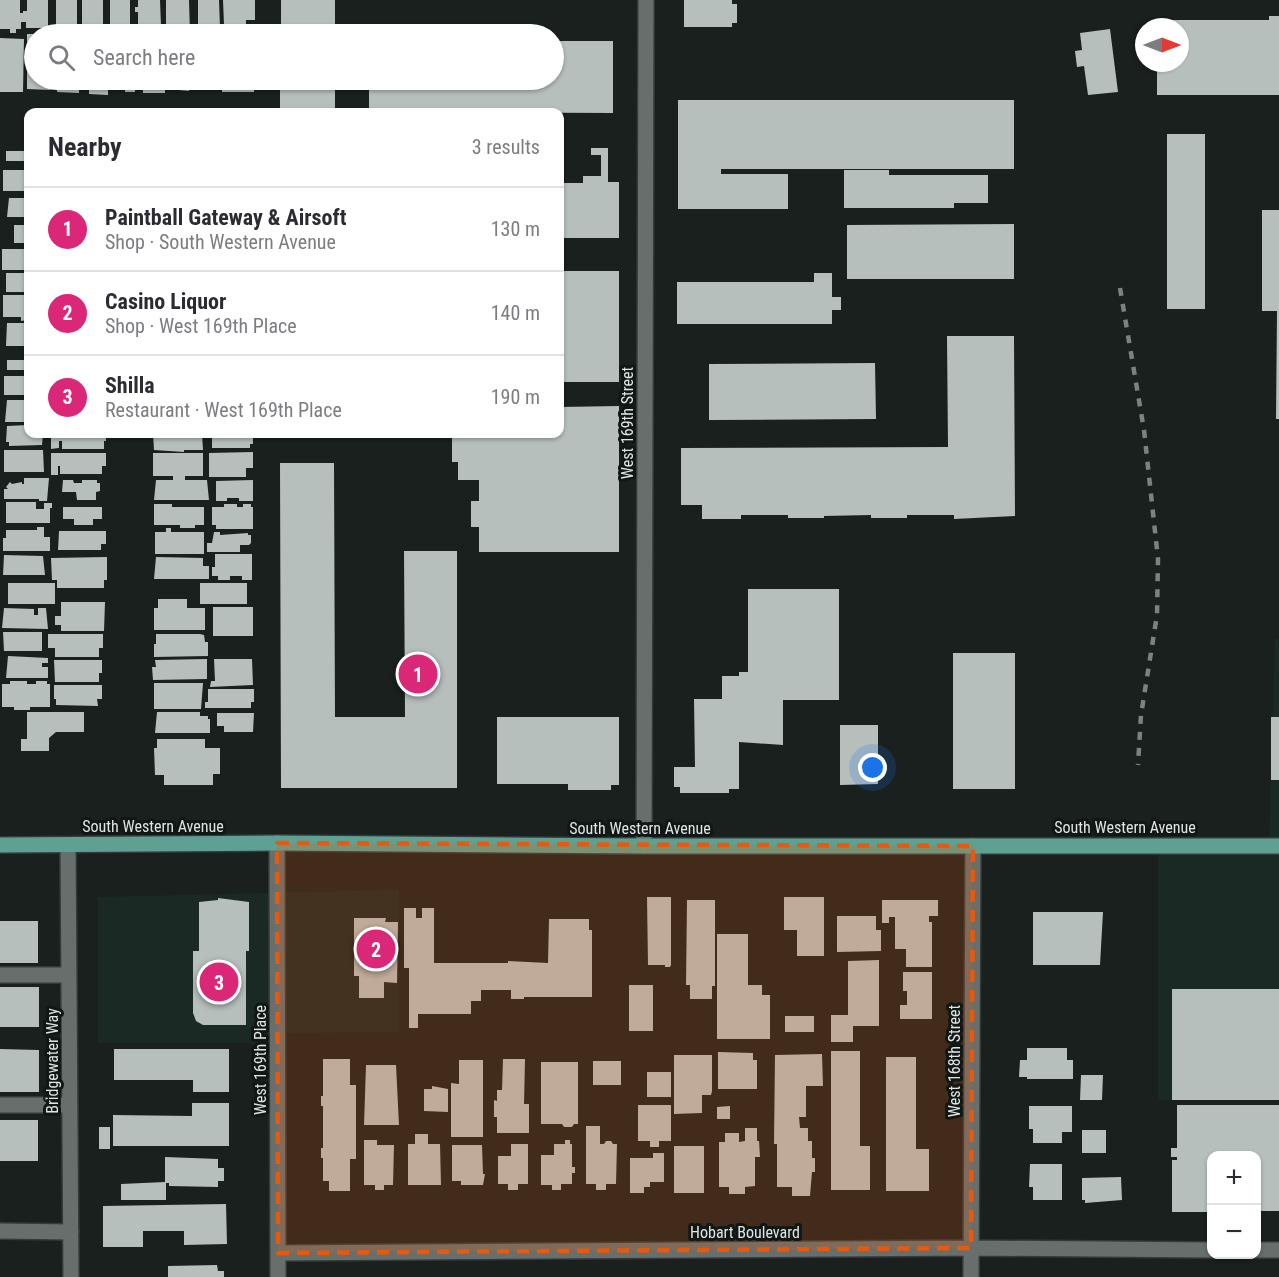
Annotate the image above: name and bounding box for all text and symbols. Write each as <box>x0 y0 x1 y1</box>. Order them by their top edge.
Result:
north arrow <box>1135 18 1189 72</box>
search box <box>24 24 564 90</box>
icon: search <box>45 41 78 74</box>
text: Search here <box>93 45 195 70</box>
text: Nearby <box>48 132 122 162</box>
text: 3 results <box>472 135 540 159</box>
text: Paintball Gateway & Airsoft <box>105 205 346 230</box>
text: 1 <box>62 217 73 241</box>
text: 130 m <box>491 217 540 241</box>
text: Shop · South Western Avenue <box>105 230 336 254</box>
text: Casino Liquor <box>105 289 226 314</box>
text: 2 <box>62 301 73 325</box>
text: 140 m <box>491 301 540 325</box>
text: Shop · West 169th Place <box>105 314 297 338</box>
street label: West 169th Street <box>618 367 637 479</box>
text: Shilla <box>105 373 155 398</box>
text: 3 <box>62 385 73 409</box>
text: 190 m <box>491 385 540 409</box>
text: Restaurant · West 169th Place <box>105 398 342 422</box>
pin: 1 <box>398 652 438 696</box>
your location <box>858 753 887 782</box>
street label: South Western Avenue <box>82 817 224 836</box>
street label: South Western Avenue <box>1054 818 1196 837</box>
street label: South Western Avenue <box>569 819 711 838</box>
pin: 2 <box>356 926 395 972</box>
pin: 3 <box>200 960 238 1004</box>
street label: West 169th Place <box>251 1005 270 1115</box>
street label: West 168th Street <box>945 1005 964 1117</box>
street label: Bridgewater Way <box>43 1008 62 1114</box>
map controls <box>1207 1151 1261 1259</box>
button: + <box>1207 1151 1261 1205</box>
button: − <box>1207 1205 1261 1259</box>
street label: Hobart Boulevard <box>690 1223 800 1242</box>

